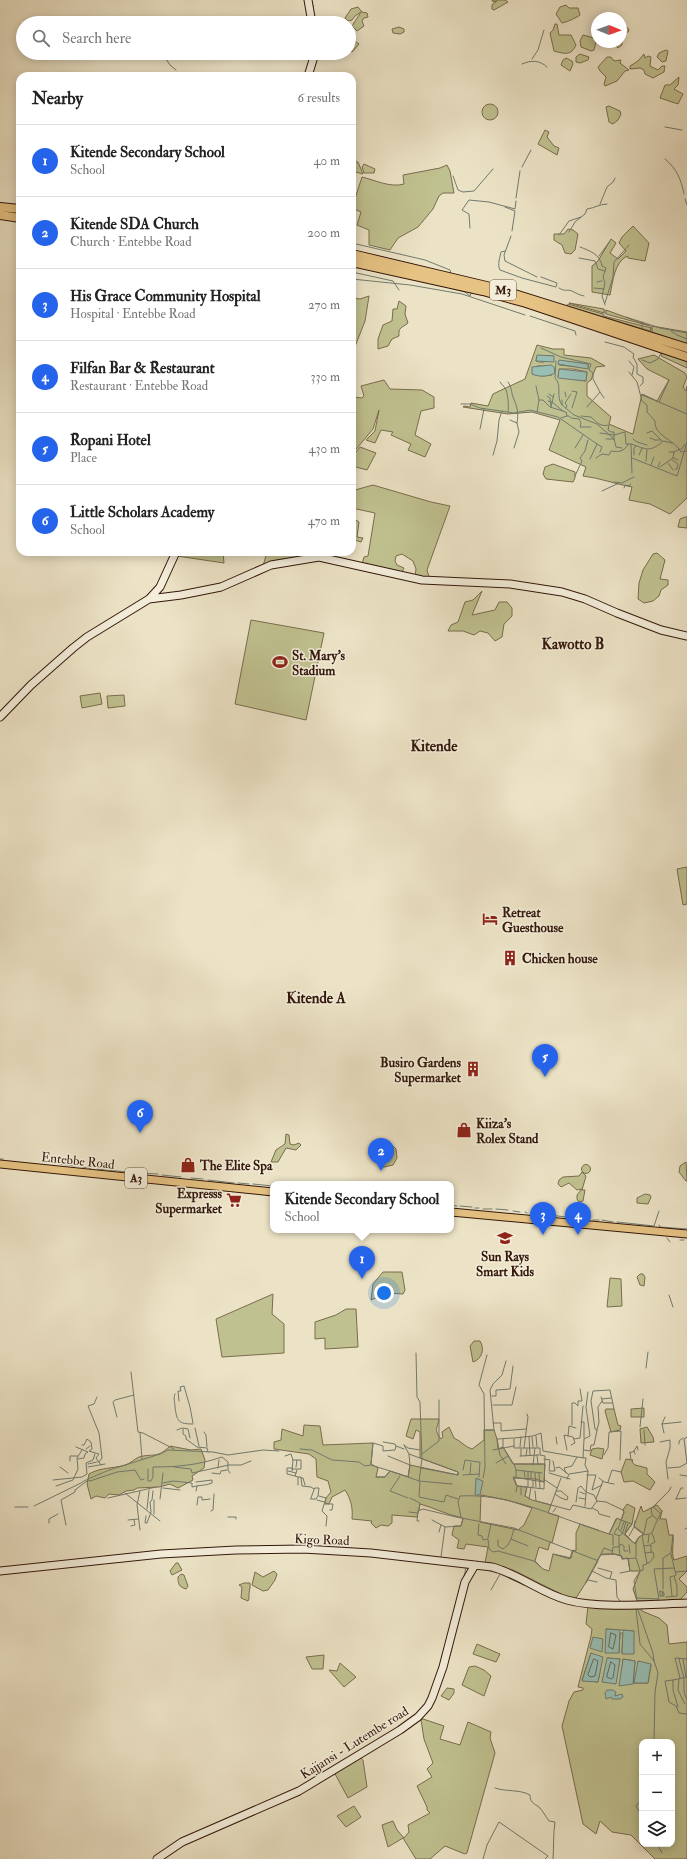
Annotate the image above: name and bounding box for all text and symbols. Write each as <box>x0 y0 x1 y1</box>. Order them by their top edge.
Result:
north arrow <box>591 12 627 48</box>
search box <box>16 16 356 60</box>
icon: search <box>30 27 52 49</box>
text: Search here <box>62 29 131 48</box>
text: Nearby <box>32 88 83 109</box>
text: 6 results <box>297 90 340 106</box>
text: Kitende Secondary School <box>70 143 225 162</box>
text: 1 <box>43 153 47 169</box>
text: 40 m <box>314 153 340 169</box>
text: School <box>70 162 105 178</box>
text: Kitende SDA Church <box>70 215 199 234</box>
text: 2 <box>42 225 48 241</box>
text: 200 m <box>307 225 340 241</box>
text: Church · Entebbe Road <box>70 234 192 250</box>
road number: M3 <box>490 280 516 300</box>
text: His Grace Community Hospital <box>70 287 261 306</box>
text: 3 <box>43 297 48 313</box>
text: 270 m <box>308 297 340 313</box>
text: Hospital · Entebbe Road <box>70 306 196 322</box>
text: Filfan Bar & Restaurant <box>70 359 215 378</box>
text: 4 <box>41 369 49 385</box>
text: 330 m <box>311 369 340 385</box>
text: Restaurant · Entebbe Road <box>70 378 208 394</box>
text: Ropani Hotel <box>70 431 151 450</box>
text: 5 <box>42 441 48 457</box>
text: 430 m <box>309 441 340 457</box>
text: Place <box>70 450 97 466</box>
text: Little Scholars Academy <box>70 503 214 522</box>
text: 6 <box>42 513 48 529</box>
text: 470 m <box>308 513 340 529</box>
text: School <box>70 522 105 538</box>
district label: Kawotto B <box>542 635 605 654</box>
place label: St. Mary’s Stadium <box>292 648 346 679</box>
sports icon: St. Mary’s Stadium <box>271 653 289 671</box>
district label: Kitende <box>411 737 458 756</box>
place label: Retreat Guesthouse <box>502 905 564 936</box>
hotel icon: Retreat Guesthouse <box>481 910 499 928</box>
building icon: Chicken house <box>501 949 519 967</box>
place label: Chicken house <box>522 951 598 967</box>
district label: Kitende A <box>286 989 346 1008</box>
pin: 5 <box>532 1044 558 1077</box>
place label: Busiro Gardens Supermarket <box>380 1055 462 1087</box>
building icon: Busiro Gardens Supermarket <box>464 1060 482 1078</box>
pin: 6 <box>127 1100 153 1133</box>
place label: Kiiza's Rolex Stand <box>476 1116 539 1147</box>
shop icon: Kiiza's Rolex Stand <box>455 1121 473 1139</box>
pin: 2 <box>368 1138 394 1171</box>
street label: Entebbe Road <box>40 1149 116 1173</box>
shop icon: The Elite Spa <box>179 1156 197 1174</box>
place label: The Elite Spa <box>199 1158 273 1175</box>
road number: A3 <box>125 1168 147 1188</box>
popup <box>270 1181 454 1233</box>
place label: Expresss Supermarket <box>155 1186 223 1218</box>
text: Kitende Secondary School <box>285 1190 439 1209</box>
supermarket icon: Expresss Supermarket <box>225 1191 243 1209</box>
pin: 3 <box>530 1202 556 1235</box>
pin: 4 <box>565 1202 591 1235</box>
text: School <box>285 1209 320 1225</box>
school or university icon: Sun Rays Smart Kids <box>496 1229 514 1247</box>
pin: 1 <box>349 1246 375 1279</box>
place label: Sun Rays Smart Kids <box>476 1249 534 1280</box>
your location <box>374 1283 394 1303</box>
street label: Kigo Road <box>294 1531 350 1549</box>
street label: Kajjansi - Lutembe road <box>297 1703 412 1783</box>
map controls <box>639 1739 675 1847</box>
button: + <box>639 1739 675 1775</box>
button: − <box>639 1775 675 1811</box>
button: layers <box>639 1811 675 1847</box>

